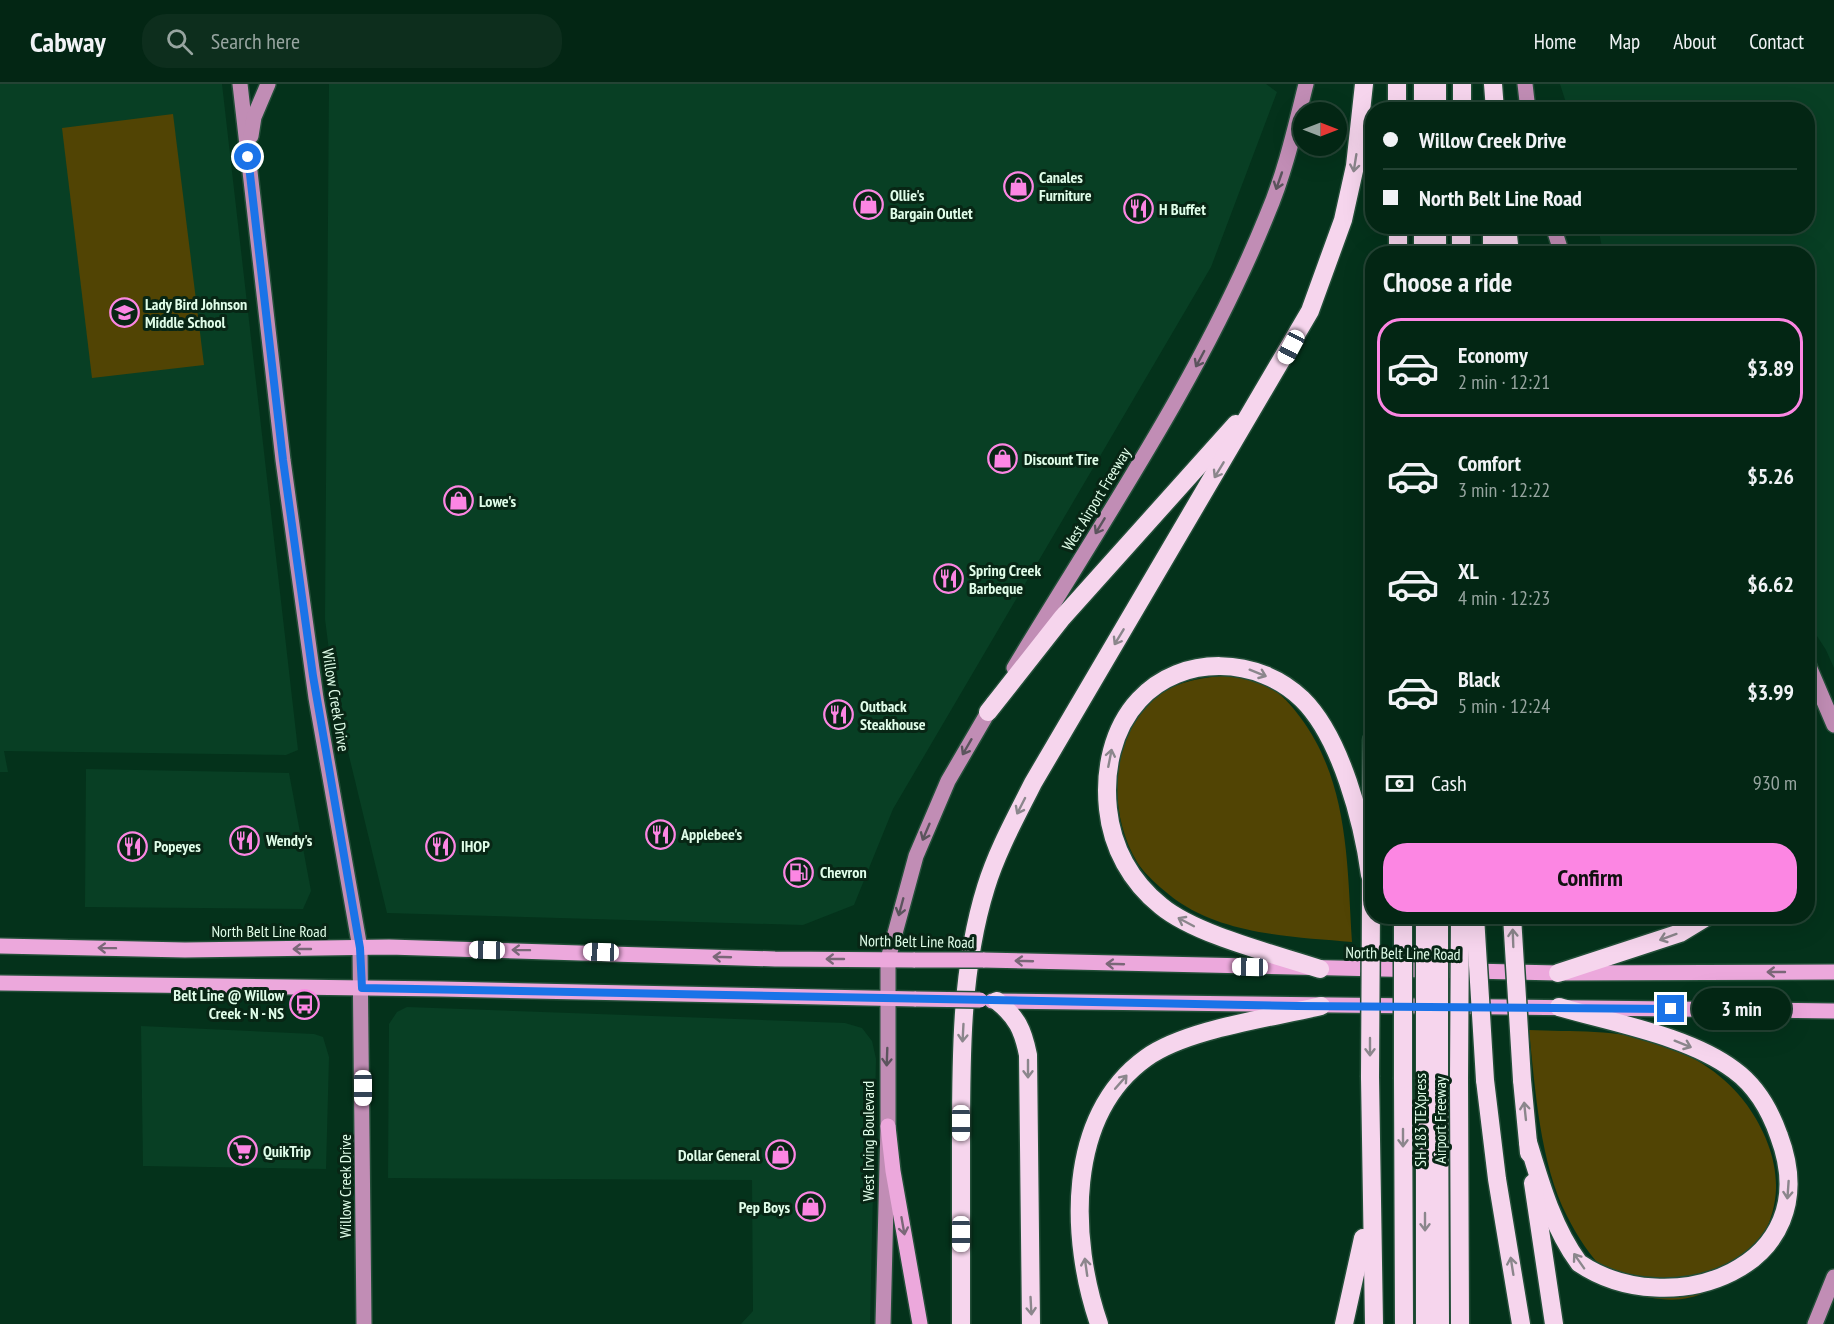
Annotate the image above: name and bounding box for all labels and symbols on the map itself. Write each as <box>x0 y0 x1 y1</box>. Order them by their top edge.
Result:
north arrow <box>1293 102 1347 156</box>
route start <box>234 143 261 170</box>
one-way arrow <box>1349 153 1360 172</box>
place label: Canales Furniture <box>1039 167 1092 205</box>
shop icon: Canales Furniture <box>1002 170 1034 202</box>
one-way arrow <box>1273 171 1284 190</box>
place label: Ollie's Bargain Outlet <box>890 185 973 223</box>
shop icon: Ollie's Bargain Outlet <box>853 188 885 220</box>
restaurant icon: H Buffet <box>1122 193 1154 225</box>
place label: H Buffet <box>1159 199 1206 219</box>
place label: Lady Bird Johnson Middle School <box>145 294 247 332</box>
school or university icon: Lady Bird Johnson Middle School <box>108 297 140 329</box>
car <box>1275 327 1307 367</box>
one-way arrow <box>1194 349 1205 367</box>
shop icon: Discount Tire <box>987 443 1019 475</box>
street label: West Airport Freeway <box>1057 444 1135 554</box>
place label: Discount Tire <box>1024 449 1099 469</box>
one-way arrow <box>1213 461 1225 478</box>
shop icon: Lowe's <box>442 485 474 517</box>
place label: Lowe's <box>479 491 516 511</box>
one-way arrow <box>1094 517 1106 534</box>
place label: Spring Creek Barbeque <box>969 560 1041 598</box>
restaurant icon: Spring Creek Barbeque <box>932 563 964 595</box>
one-way arrow <box>1112 628 1124 645</box>
street label: Willow Creek Drive <box>318 647 354 753</box>
one-way arrow <box>1248 668 1267 679</box>
place label: Outback Steakhouse <box>860 696 926 734</box>
restaurant icon: Outback Steakhouse <box>823 699 855 731</box>
one-way arrow <box>961 738 973 755</box>
one-way arrow <box>1105 749 1116 768</box>
one-way arrow <box>1015 796 1027 814</box>
restaurant icon: Applebee's <box>644 818 676 850</box>
one-way arrow <box>920 823 931 841</box>
restaurant icon: Wendy's <box>229 824 261 856</box>
place label: Applebee's <box>680 824 743 844</box>
restaurant icon: Popeyes <box>117 830 149 862</box>
place label: Wendy's <box>265 830 313 850</box>
restaurant icon: IHOP <box>424 830 456 862</box>
place label: Popeyes <box>154 836 201 856</box>
place label: IHOP <box>461 836 490 856</box>
fuel station icon: Chevron <box>783 856 815 888</box>
place label: Chevron <box>820 862 867 882</box>
one-way arrow <box>895 897 906 916</box>
one-way arrow <box>1178 916 1195 928</box>
street label: North Belt Line Road <box>211 921 327 941</box>
one-way arrow <box>1507 929 1518 949</box>
street label: North Belt Line Road <box>859 930 975 952</box>
one-way arrow <box>1659 933 1678 944</box>
car <box>469 941 505 959</box>
one-way arrow <box>97 942 117 954</box>
car <box>583 942 619 962</box>
street label: North Belt Line Road <box>1345 942 1461 964</box>
one-way arrow <box>292 943 312 955</box>
one-way arrow <box>511 945 531 956</box>
one-way arrow <box>713 951 733 962</box>
one-way arrow <box>825 953 845 965</box>
one-way arrow <box>1014 955 1034 967</box>
one-way arrow <box>1105 958 1125 969</box>
car <box>1232 958 1268 976</box>
one-way arrow <box>1766 966 1786 978</box>
place label: Belt Line @ Willow Creek - N - NS <box>173 985 284 1023</box>
bus stop icon: Belt Line @ Willow Creek - N - NS <box>289 988 321 1020</box>
callout: 3 min <box>1692 988 1791 1030</box>
route end <box>1657 995 1684 1022</box>
one-way arrow <box>958 1023 969 1043</box>
one-way arrow <box>1364 1036 1376 1056</box>
one-way arrow <box>1673 1039 1691 1050</box>
one-way arrow <box>881 1047 893 1067</box>
one-way arrow <box>1022 1059 1034 1079</box>
car <box>354 1070 372 1106</box>
street label: SH 183 TEXpress <box>1410 1073 1430 1167</box>
one-way arrow <box>1114 1075 1128 1090</box>
street label: Airport Freeway <box>1430 1076 1450 1164</box>
street label: West Irving Boulevard <box>858 1081 878 1201</box>
one-way arrow <box>1519 1102 1530 1122</box>
car <box>952 1105 970 1141</box>
one-way arrow <box>1397 1127 1409 1147</box>
street label: Willow Creek Drive <box>335 1134 355 1238</box>
supermarket icon: QuikTrip <box>226 1135 258 1167</box>
shop icon: Dollar General <box>765 1139 797 1171</box>
place label: QuikTrip <box>263 1141 311 1161</box>
place label: Dollar General <box>678 1145 760 1165</box>
one-way arrow <box>1782 1180 1793 1200</box>
shop icon: Pep Boys <box>795 1191 827 1223</box>
place label: Pep Boys <box>739 1197 790 1217</box>
one-way arrow <box>1419 1211 1431 1231</box>
one-way arrow <box>898 1215 909 1235</box>
car <box>952 1216 970 1252</box>
one-way arrow <box>1573 1254 1585 1270</box>
one-way arrow <box>1506 1257 1517 1277</box>
one-way arrow <box>1081 1258 1092 1278</box>
one-way arrow <box>1025 1296 1036 1316</box>

